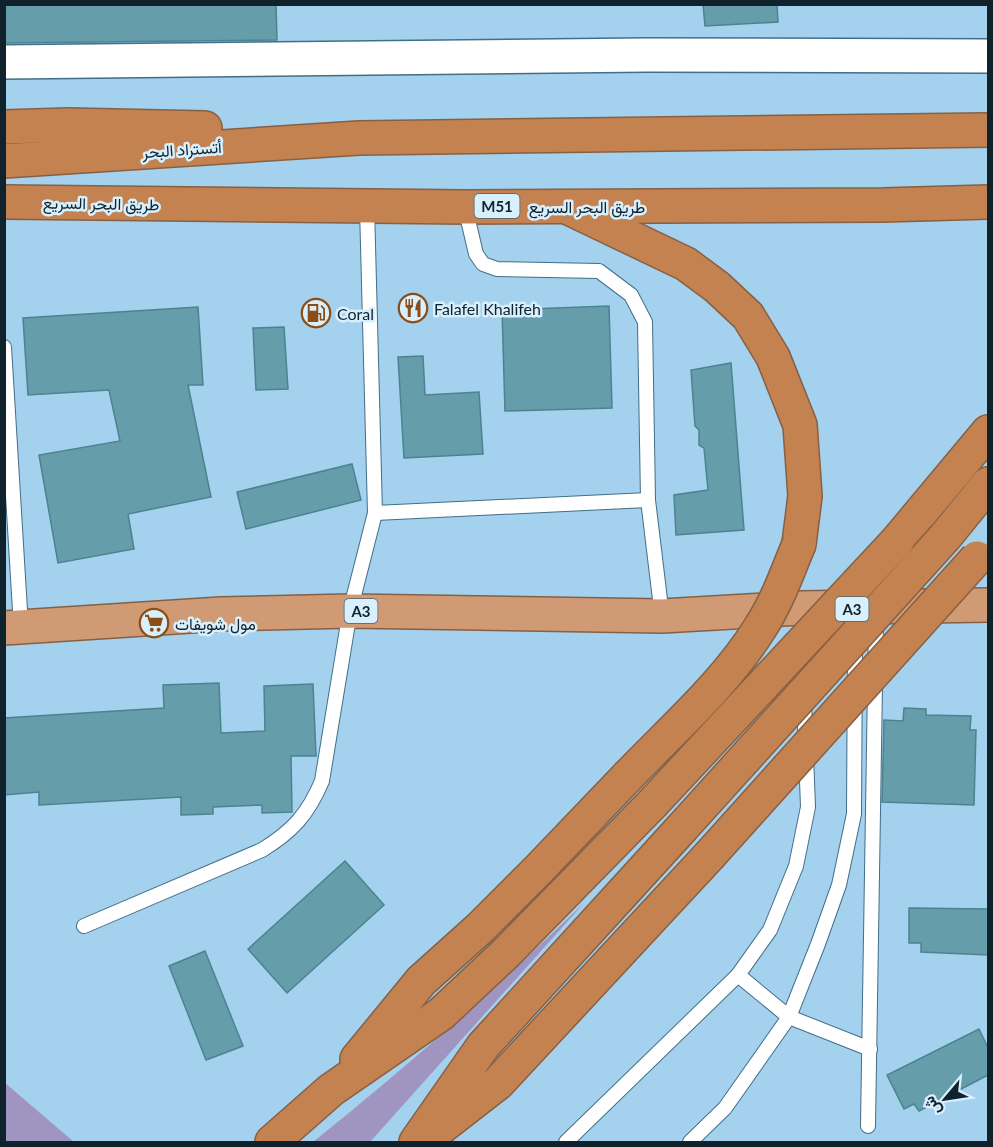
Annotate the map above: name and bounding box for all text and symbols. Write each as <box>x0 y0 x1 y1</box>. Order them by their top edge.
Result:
street label: أتستراد البحر <box>141 137 223 163</box>
street label: طريق البحر السريع <box>43 192 159 217</box>
road number: M51 <box>474 194 520 218</box>
street label: طريق البحر السريع <box>529 197 645 219</box>
restaurant icon: Falafel Khalifeh <box>397 292 429 324</box>
fuel station icon: Coral <box>300 297 332 329</box>
place label: Falafel Khalifeh <box>434 299 541 318</box>
place label: Coral <box>337 304 374 323</box>
road number: A3 <box>836 597 868 621</box>
road number: A3 <box>344 599 378 623</box>
supermarket icon: مول شويفات <box>138 607 170 639</box>
place label: مول شويفات <box>175 614 256 635</box>
north arrow <box>915 1069 975 1129</box>
text: ش <box>918 1093 945 1120</box>

